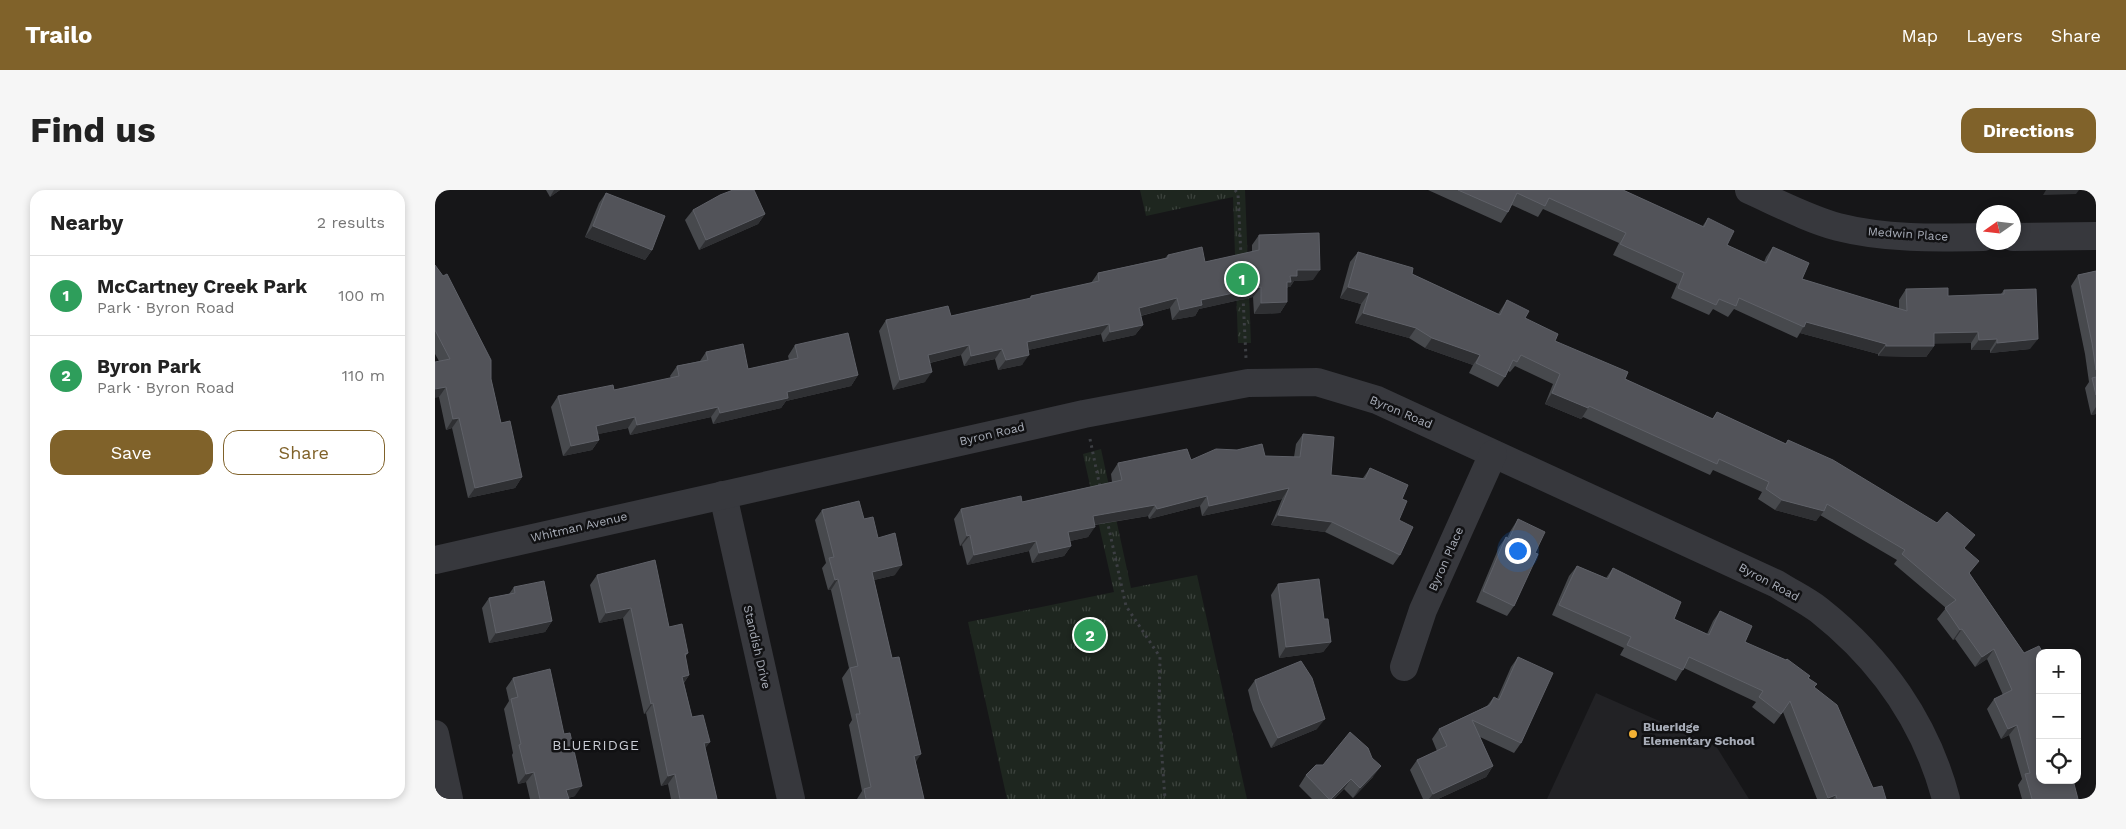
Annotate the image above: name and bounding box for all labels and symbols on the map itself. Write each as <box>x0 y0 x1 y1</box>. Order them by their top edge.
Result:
north arrow <box>1976 205 2021 250</box>
street label: Medwin Place <box>1867 224 1949 244</box>
pin: 1 <box>1226 260 1258 298</box>
street label: Byron Road <box>1368 393 1434 431</box>
street label: Byron Road <box>958 420 1026 448</box>
street label: Whitman Avenue <box>529 509 629 545</box>
street label: Byron Place <box>1426 525 1466 593</box>
your location <box>1505 538 1531 564</box>
street label: Byron Road <box>1736 560 1802 604</box>
street label: Standish Drive <box>741 604 773 690</box>
pin: 2 <box>1074 616 1106 654</box>
place label: Blueridge Elementary School <box>1643 720 1755 748</box>
marker: Blueridge Elementary School <box>1627 728 1639 740</box>
district label: BLUERIDGE <box>552 737 640 753</box>

